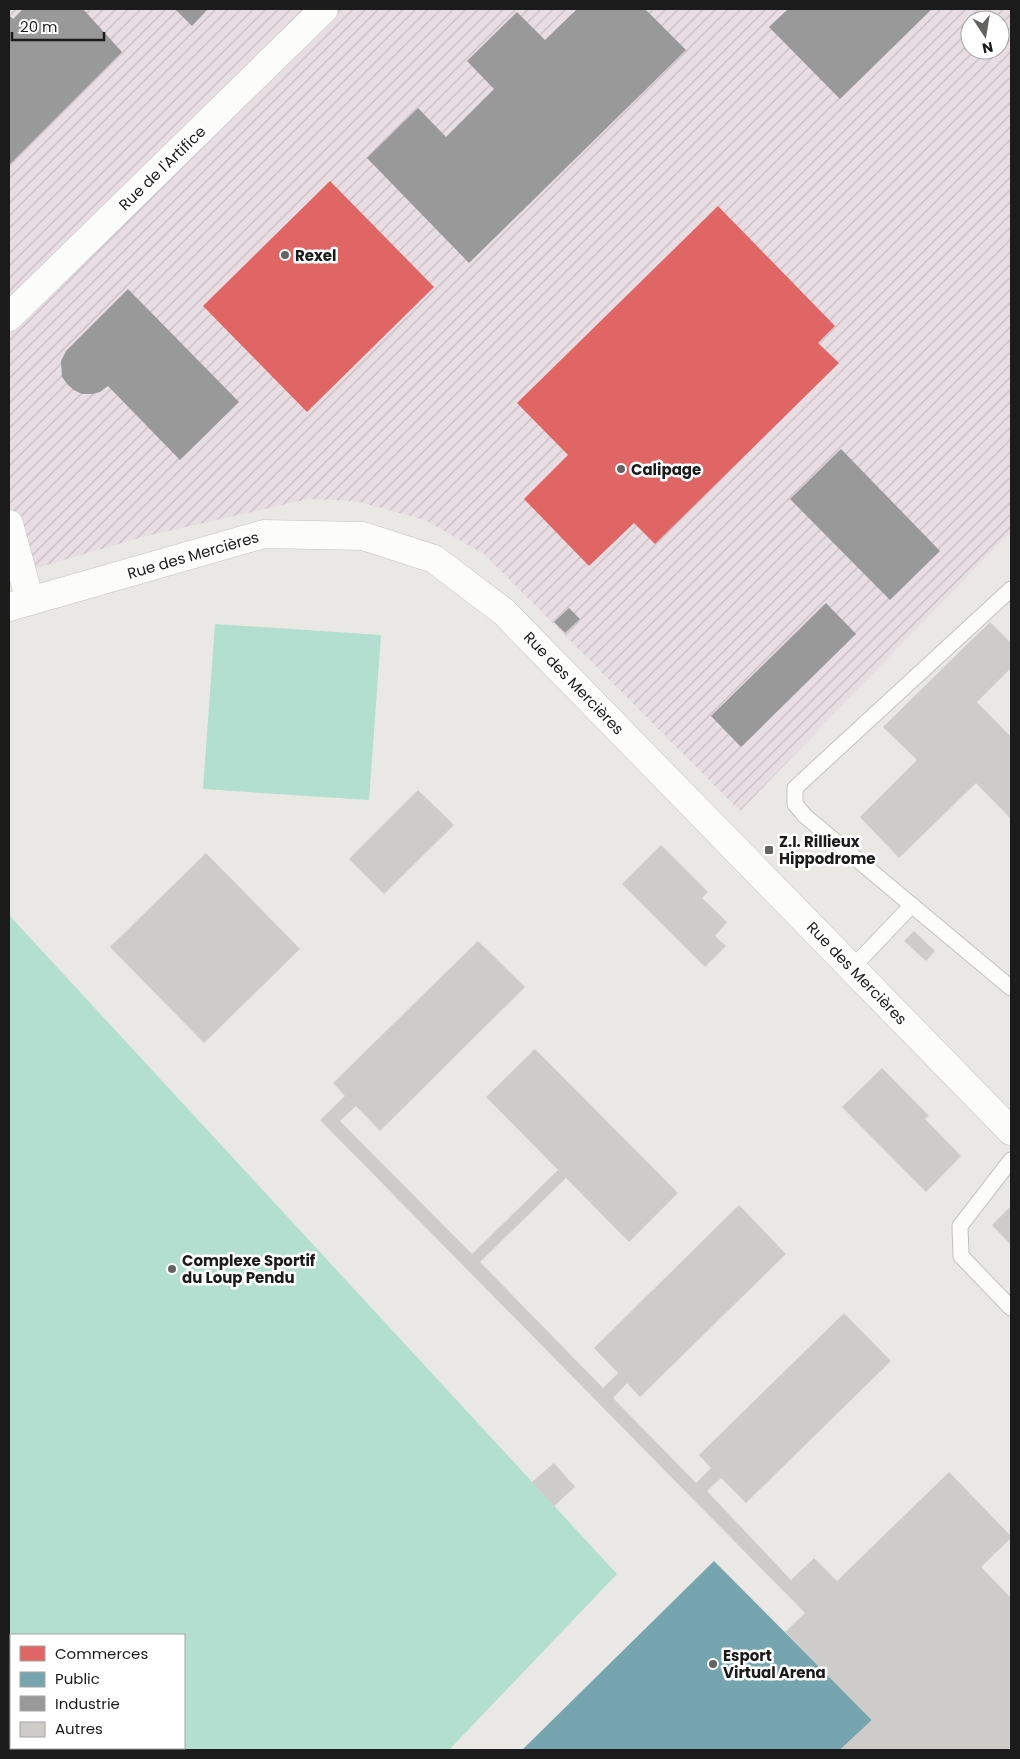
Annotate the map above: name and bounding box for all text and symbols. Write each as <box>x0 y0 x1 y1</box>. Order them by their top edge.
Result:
scale bar <box>12 10 105 42</box>
north arrow <box>960 10 1010 60</box>
text: 20 m <box>20 16 58 37</box>
text: N <box>980 37 995 59</box>
street label: Rue de l'Artifice <box>114 121 210 215</box>
place label: Rexel <box>295 245 337 266</box>
marker: Rexel <box>279 249 291 261</box>
place label: Calipage <box>631 459 701 480</box>
marker: Calipage <box>615 463 627 475</box>
street label: Rue des Mercières <box>125 526 261 584</box>
street label: Rue des Mercières <box>519 627 629 739</box>
place label: Z.I. Rillieux Hippodrome <box>779 831 876 869</box>
marker: Z.I. Rillieux Hippodrome <box>763 844 775 856</box>
street label: Rue des Mercières <box>802 917 912 1029</box>
place label: Complexe Sportif du Loup Pendu <box>182 1250 316 1288</box>
marker: Complexe Sportif du Loup Pendu <box>166 1263 178 1275</box>
legend <box>10 1634 185 1749</box>
text: Commerces <box>55 1643 148 1664</box>
place label: Esport Virtual Arena <box>723 1645 826 1683</box>
marker: Esport Virtual Arena <box>707 1658 719 1670</box>
text: Public <box>55 1668 100 1689</box>
text: Industrie <box>55 1693 120 1714</box>
text: Autres <box>55 1718 103 1739</box>

